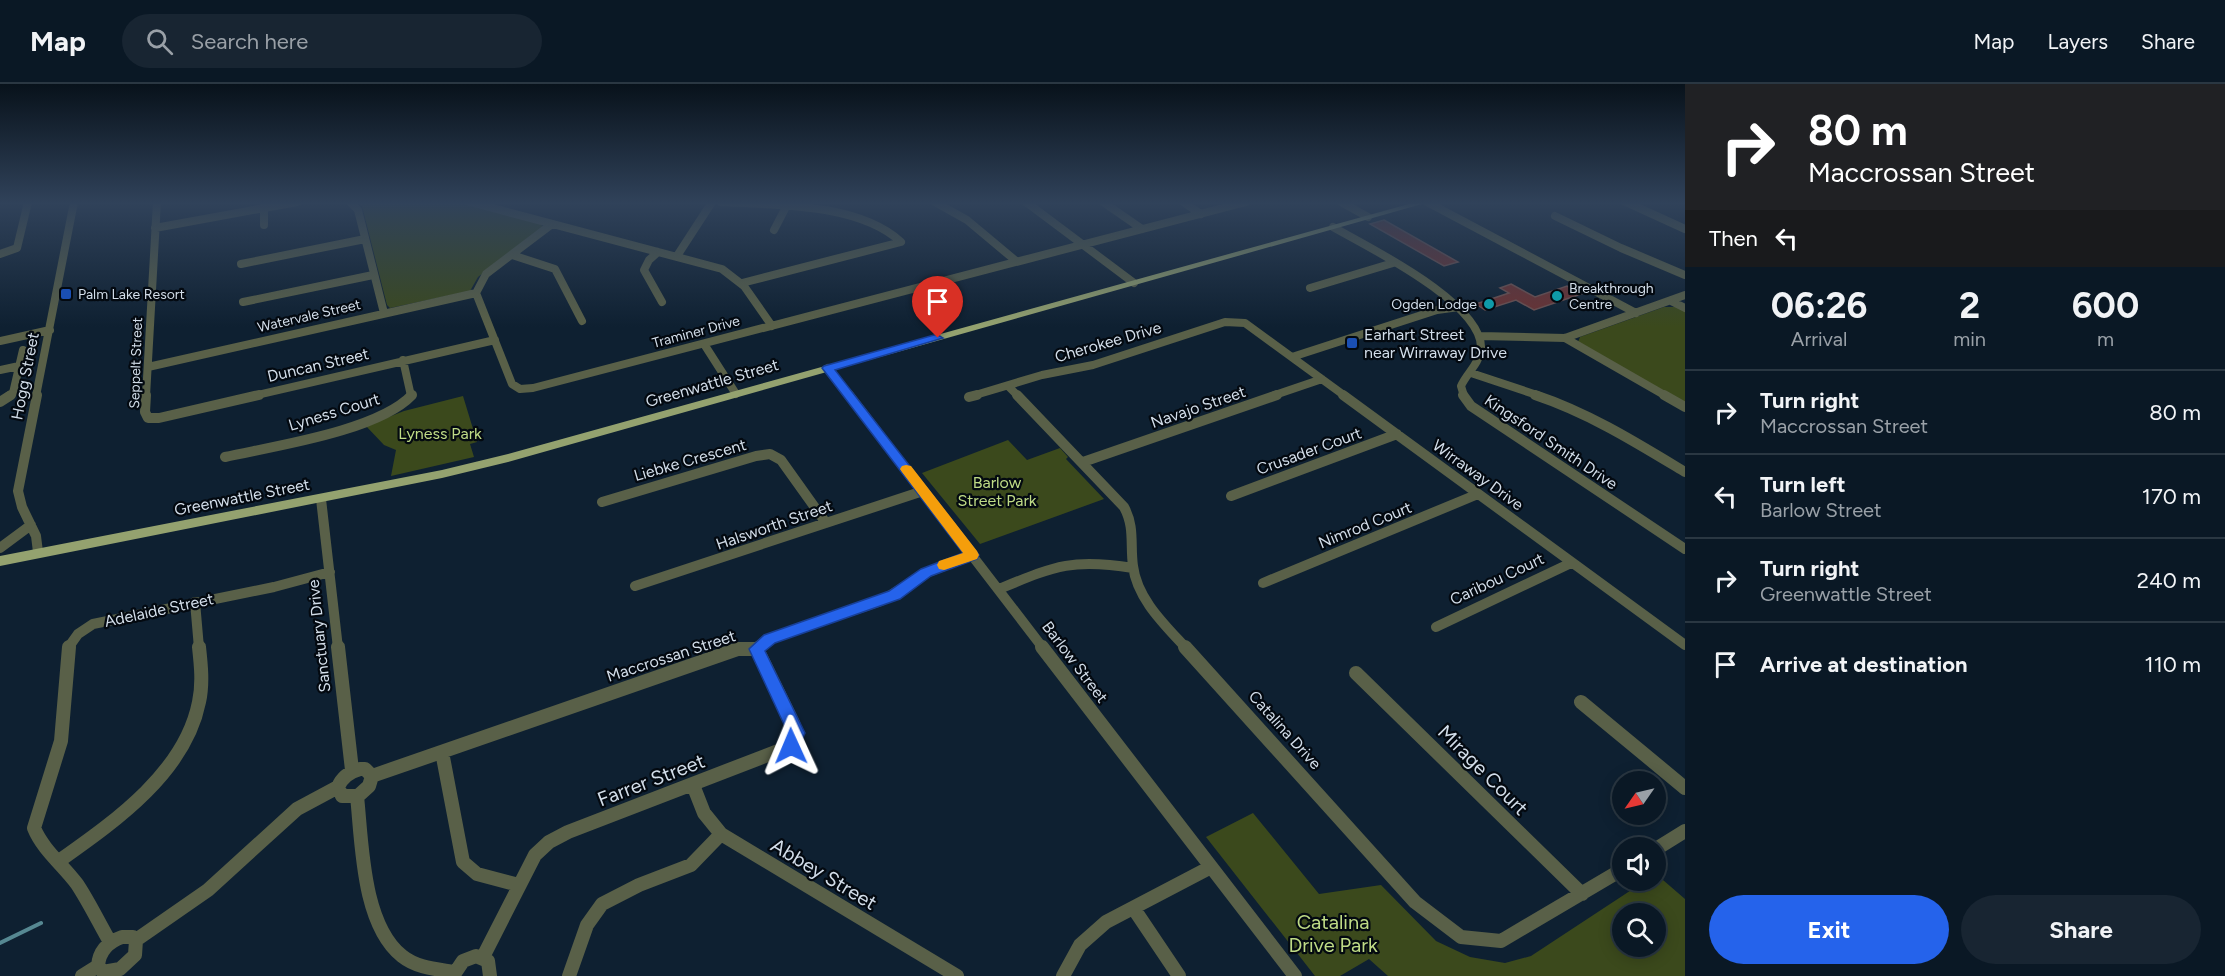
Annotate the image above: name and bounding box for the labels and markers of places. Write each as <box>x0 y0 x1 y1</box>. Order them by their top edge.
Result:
pin <box>912 276 963 338</box>
place label: Breakthrough Centre <box>1569 280 1654 313</box>
place label: Palm Lake Resort <box>78 286 185 303</box>
marker: Palm Lake Resort <box>59 287 73 301</box>
marker: Breakthrough Centre <box>1550 289 1564 303</box>
place label: Ogden Lodge <box>1391 296 1477 313</box>
marker: Ogden Lodge <box>1482 297 1496 311</box>
place label: Earhart Street near Wirraway Drive <box>1364 325 1507 362</box>
marker: Earhart Street near Wirraway Drive <box>1345 336 1359 350</box>

